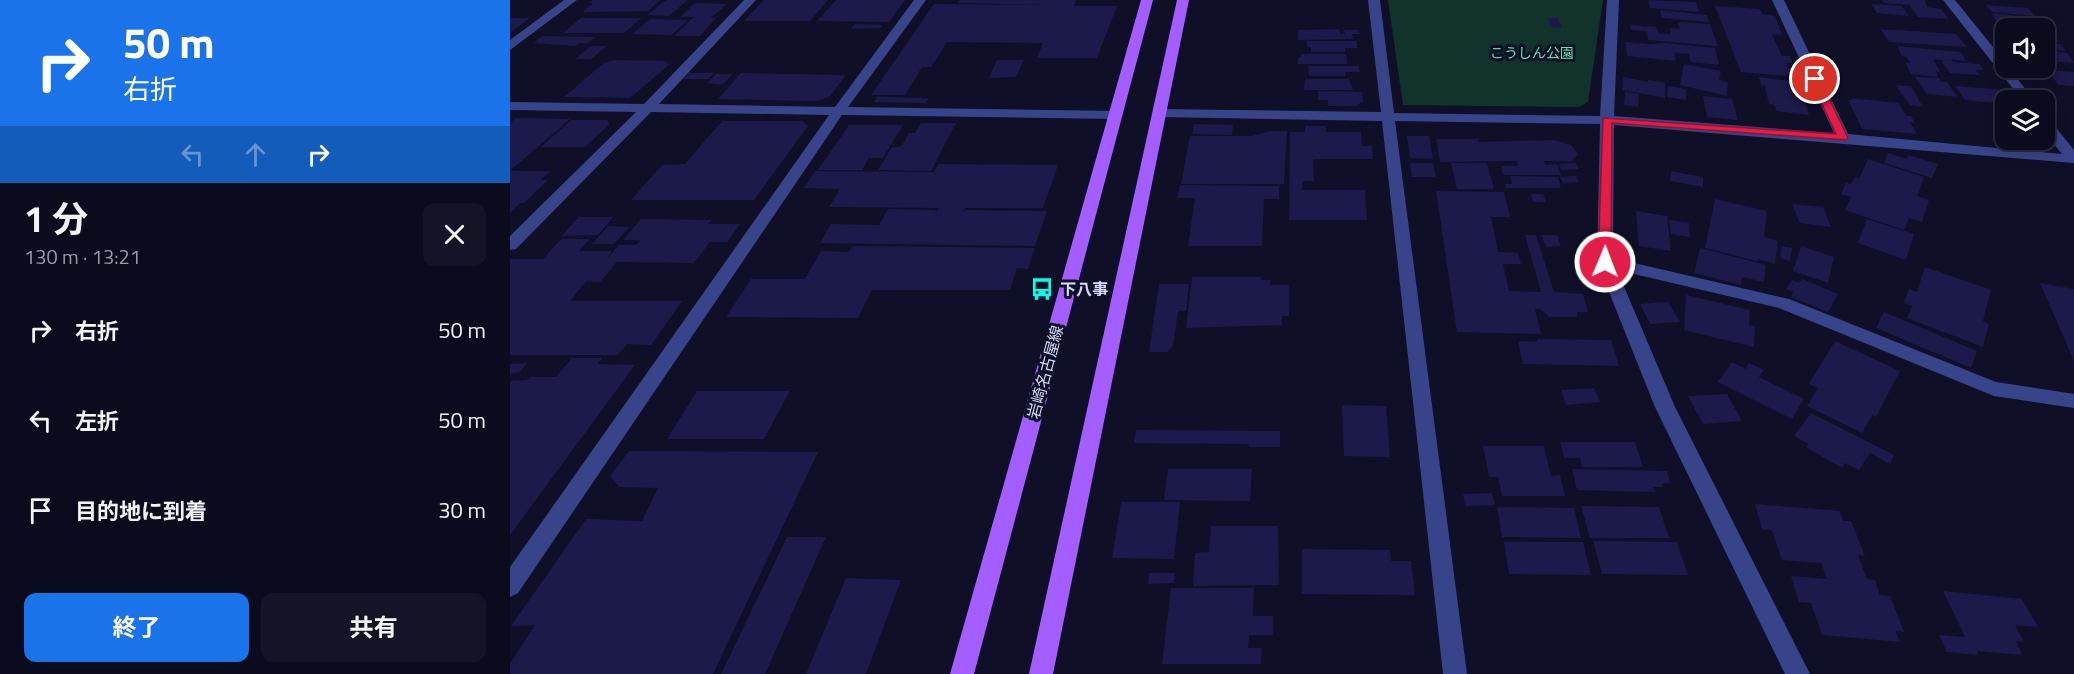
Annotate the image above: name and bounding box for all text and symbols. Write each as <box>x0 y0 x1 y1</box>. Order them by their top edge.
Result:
text: 50 m <box>123 10 215 74</box>
map controls <box>1995 18 2055 150</box>
button: sound <box>1995 18 2055 78</box>
icon: right <box>24 24 102 102</box>
park label: こうしん公園 <box>1490 42 1574 63</box>
pin <box>1789 53 1840 104</box>
icon: arrive <box>1798 62 1831 95</box>
text: 右折 <box>123 68 177 109</box>
button: layers <box>1995 90 2055 150</box>
icon: left <box>176 138 209 171</box>
icon: ahead <box>239 138 272 171</box>
icon: right <box>302 138 335 171</box>
text: 1 分 <box>24 191 88 246</box>
button: close <box>423 203 486 266</box>
position arrow <box>1573 230 1637 294</box>
text: 130 m · 13:21 <box>24 241 141 272</box>
bus stop icon: 下八事 <box>1029 276 1055 302</box>
place label: 下八事 <box>1060 277 1108 301</box>
text: 50 m <box>438 313 486 347</box>
icon: right <box>24 314 57 347</box>
text: 右折 <box>75 314 119 348</box>
street label: 岩崎名古屋線 <box>1021 323 1069 421</box>
text: 50 m <box>438 403 486 437</box>
icon: left <box>24 404 57 437</box>
text: 左折 <box>75 404 119 438</box>
text: 30 m <box>438 493 486 527</box>
icon: arrive <box>24 494 57 527</box>
text: 目的地に到着 <box>75 494 207 528</box>
button: 終了 <box>24 593 249 662</box>
button: 共有 <box>261 593 486 662</box>

